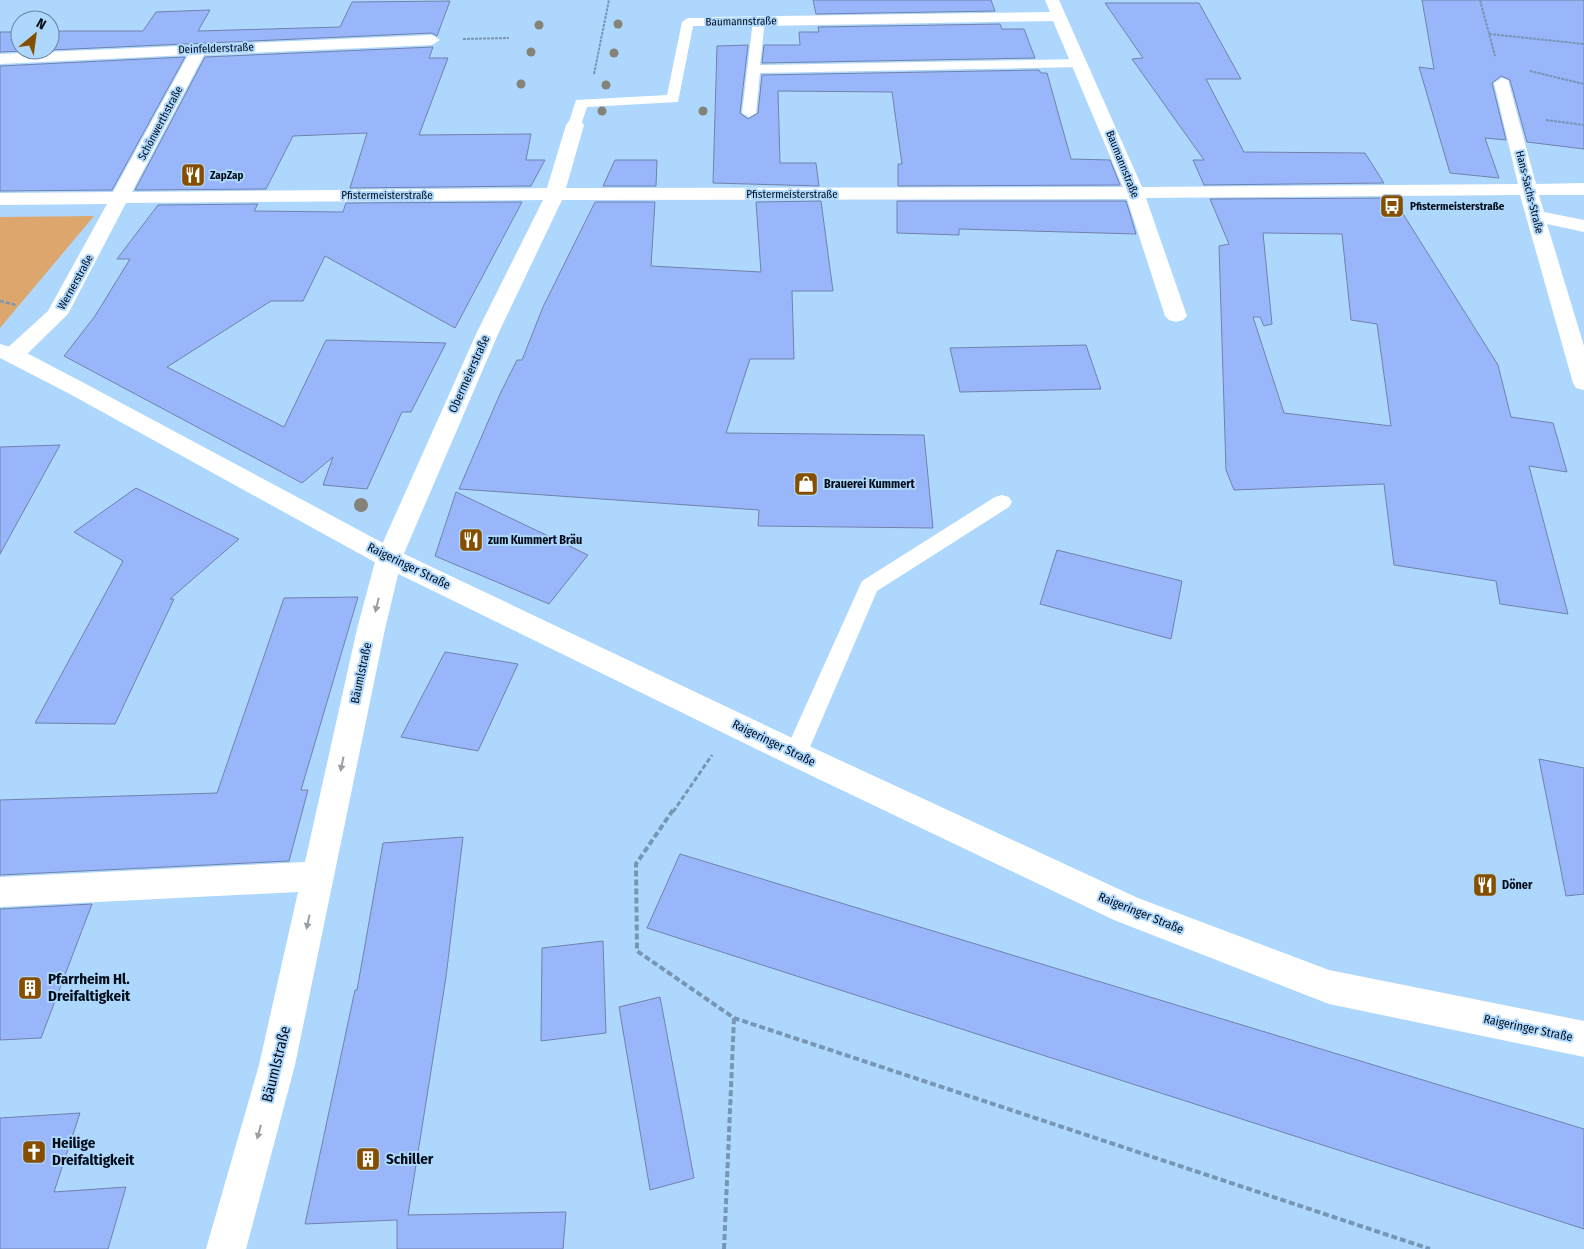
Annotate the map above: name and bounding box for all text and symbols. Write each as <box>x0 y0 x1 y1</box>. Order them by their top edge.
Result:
north arrow <box>10 10 60 60</box>
street label: Baumannstraße <box>705 14 777 29</box>
text: N <box>33 15 49 34</box>
street label: Deinfelderstraße <box>178 41 254 56</box>
street label: Schönwerthstraße <box>135 84 185 162</box>
street label: Baumannstraße <box>1103 129 1142 200</box>
street label: Hans-Sachs-Straße <box>1513 149 1546 235</box>
restaurant icon: ZapZap <box>180 162 206 188</box>
place label: ZapZap <box>210 169 243 182</box>
street label: Pfistermeisterstraße <box>746 188 838 201</box>
street label: Pfistermeisterstraße <box>341 189 433 202</box>
bus stop icon: Pfistermeisterstraße <box>1379 193 1405 219</box>
place label: Pfistermeisterstraße <box>1410 200 1505 213</box>
street label: Wernerstraße <box>55 252 96 312</box>
street label: Obermeierstraße <box>446 333 492 415</box>
shop icon: Brauerei Kummert <box>793 471 819 497</box>
place label: Brauerei Kummert <box>824 477 916 491</box>
restaurant icon: zum Kummert Bräu <box>458 527 484 553</box>
place label: zum Kummert Bräu <box>488 533 582 547</box>
street label: Raigeringer Straße <box>365 540 453 592</box>
one-way arrow <box>373 597 381 612</box>
street label: Bäumlstraße <box>348 641 374 705</box>
street label: Raigeringer Straße <box>730 717 818 769</box>
one-way arrow <box>338 756 346 771</box>
restaurant icon: Döner <box>1472 872 1498 898</box>
place label: Döner <box>1502 878 1533 892</box>
street label: Raigeringer Straße <box>1096 890 1186 936</box>
one-way arrow <box>303 915 311 931</box>
place label: Pfarrheim Hl. Dreifaltigkeit <box>48 970 131 1005</box>
building icon: Pfarrheim Hl. Dreifaltigkeit <box>17 975 43 1001</box>
street label: Raigeringer Straße <box>1482 1012 1574 1044</box>
street label: Bäumlstraße <box>258 1024 294 1104</box>
one-way arrow <box>254 1124 262 1139</box>
place label: Heilige Dreifaltigkeit <box>52 1134 135 1169</box>
church icon: Heilige Dreifaltigkeit <box>21 1139 47 1165</box>
building icon: Schiller <box>355 1146 381 1172</box>
place label: Schiller <box>386 1150 434 1168</box>

